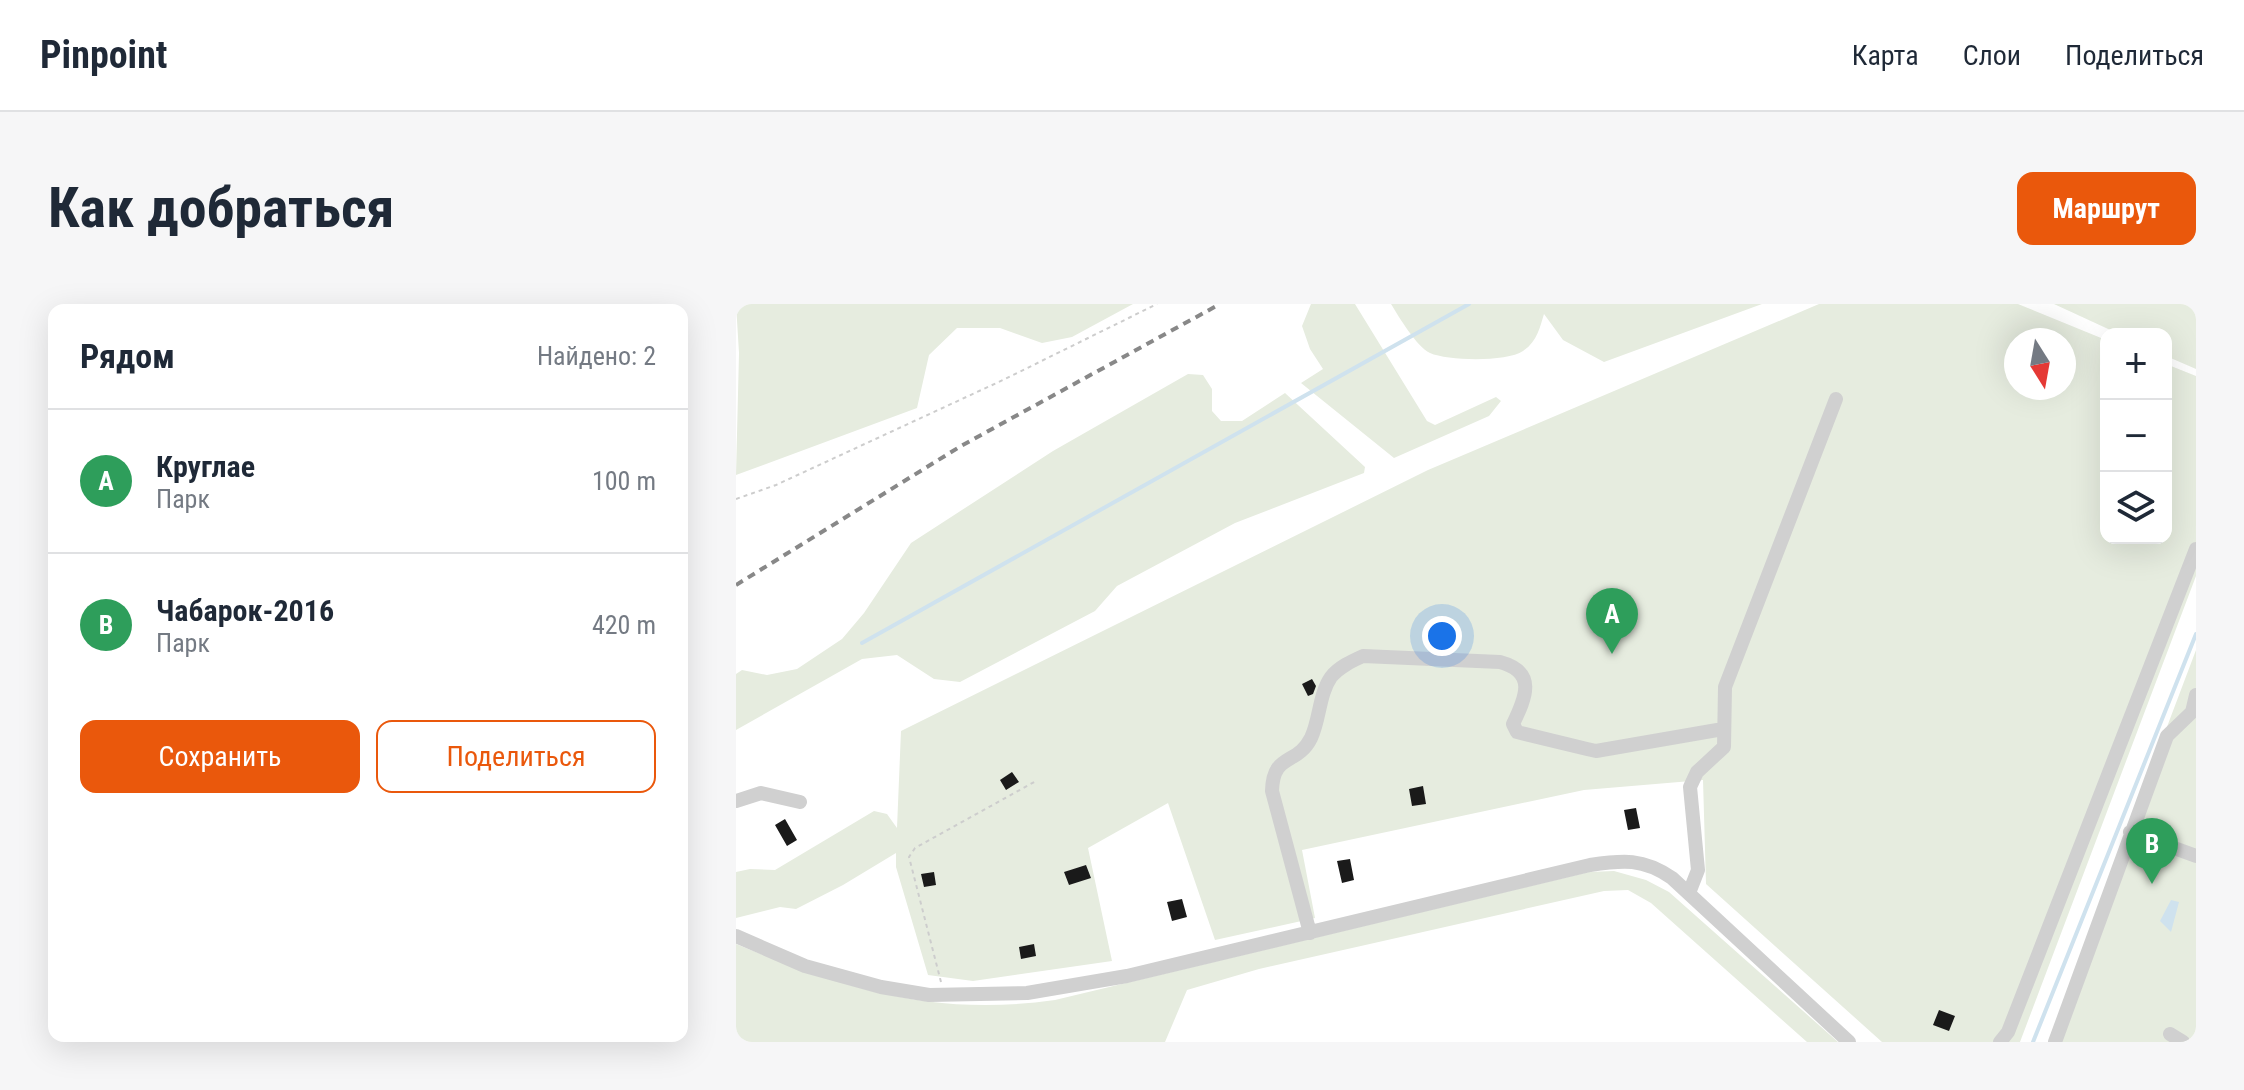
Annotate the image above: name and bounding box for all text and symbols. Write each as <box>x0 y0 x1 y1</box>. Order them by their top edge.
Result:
text: Pinpoint <box>40 33 168 77</box>
text: Карта <box>1852 39 1919 72</box>
text: Слои <box>1963 39 2021 72</box>
text: Поделиться <box>2065 39 2204 72</box>
button: Маршрут <box>2017 172 2196 245</box>
text: Как добраться <box>48 175 394 241</box>
north arrow <box>2004 328 2076 400</box>
map controls <box>2100 328 2172 544</box>
button: + <box>2100 328 2172 400</box>
text: Рядом <box>80 336 175 376</box>
text: Найдено: 2 <box>537 341 656 371</box>
button: − <box>2100 400 2172 472</box>
text: Круглае <box>156 449 255 484</box>
text: A <box>98 466 114 496</box>
text: 100 m <box>592 466 656 496</box>
button: layers <box>2100 472 2172 544</box>
text: Парк <box>156 484 210 514</box>
pin: A <box>1586 588 1638 654</box>
text: Чабарок-2016 <box>156 593 334 628</box>
text: B <box>99 610 113 640</box>
text: 420 m <box>592 610 656 640</box>
your location <box>1422 616 1462 656</box>
text: Парк <box>156 628 210 658</box>
button: Сохранить <box>80 720 360 793</box>
button: Поделиться <box>376 720 656 793</box>
pin: B <box>2126 818 2178 884</box>

